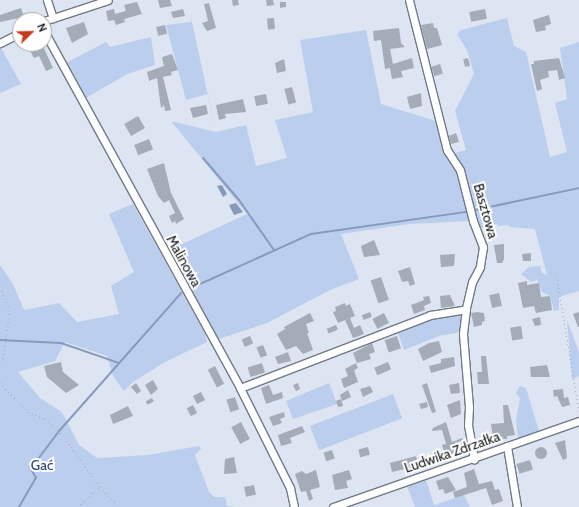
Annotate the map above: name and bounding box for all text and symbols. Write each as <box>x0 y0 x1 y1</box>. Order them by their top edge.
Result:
north arrow <box>12 12 52 52</box>
text: N <box>34 21 50 34</box>
street label: Basztowa <box>470 181 502 241</box>
street label: Malinowa <box>163 232 205 290</box>
street label: Ludwika Zdrzałka <box>402 428 502 476</box>
park label: Gać <box>31 457 53 473</box>

